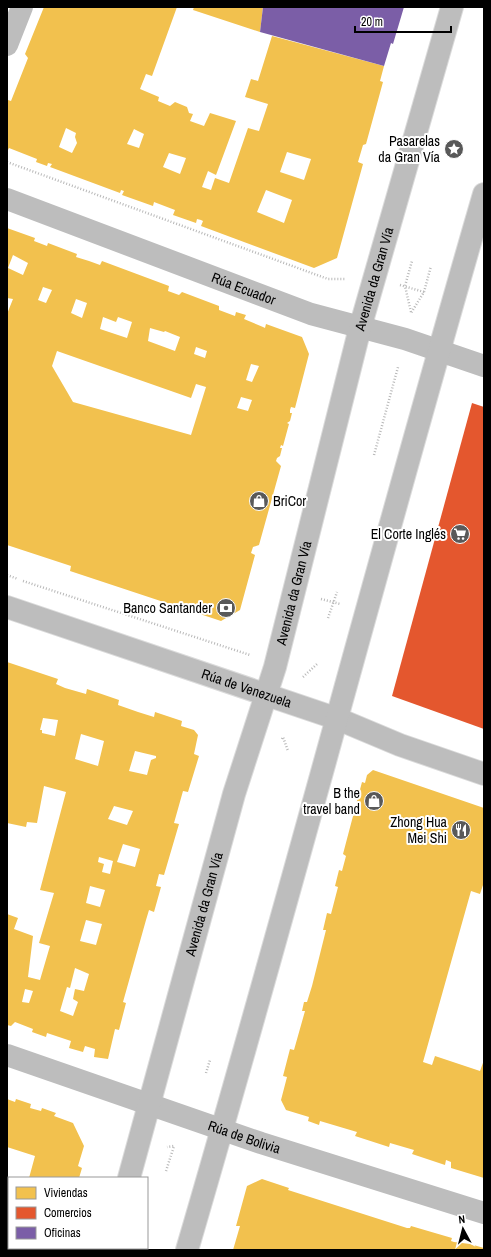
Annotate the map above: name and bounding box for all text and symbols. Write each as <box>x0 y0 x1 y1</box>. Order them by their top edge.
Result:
scale bar <box>355 8 451 34</box>
text: 20 m <box>361 14 383 30</box>
place label: Pasarelas da Gran Vía <box>378 132 441 166</box>
place icon: Pasarelas da Gran Vía <box>443 138 465 160</box>
street label: Avenida da Gran Vía <box>350 225 398 334</box>
street label: Rúa Ecuador <box>209 268 278 309</box>
shop icon: BriCor <box>248 490 270 512</box>
place label: BriCor <box>273 492 306 510</box>
supermarket icon: El Corte Inglés <box>449 523 471 545</box>
place label: El Corte Inglés <box>371 525 446 543</box>
street label: Avenida da Gran Vía <box>272 538 315 648</box>
bank icon: Banco Santander <box>215 597 237 619</box>
place label: Banco Santander <box>123 599 212 617</box>
street label: Rúa de Venezuela <box>199 665 295 712</box>
place label: B the travel band <box>303 784 360 818</box>
shop icon: B the travel band <box>363 790 385 812</box>
place label: Zhong Hua Mei Shi <box>390 813 448 847</box>
restaurant icon: Zhong Hua Mei Shi <box>450 819 472 841</box>
street label: Avenida da Gran Vía <box>181 849 227 959</box>
street label: Rúa de Bolivia <box>206 1116 283 1158</box>
legend <box>8 1177 148 1249</box>
text: Viviendas <box>44 1185 88 1201</box>
text: Comercios <box>44 1205 92 1221</box>
north arrow <box>443 1209 483 1249</box>
text: N <box>458 1212 466 1226</box>
text: Oficinas <box>44 1225 81 1241</box>

